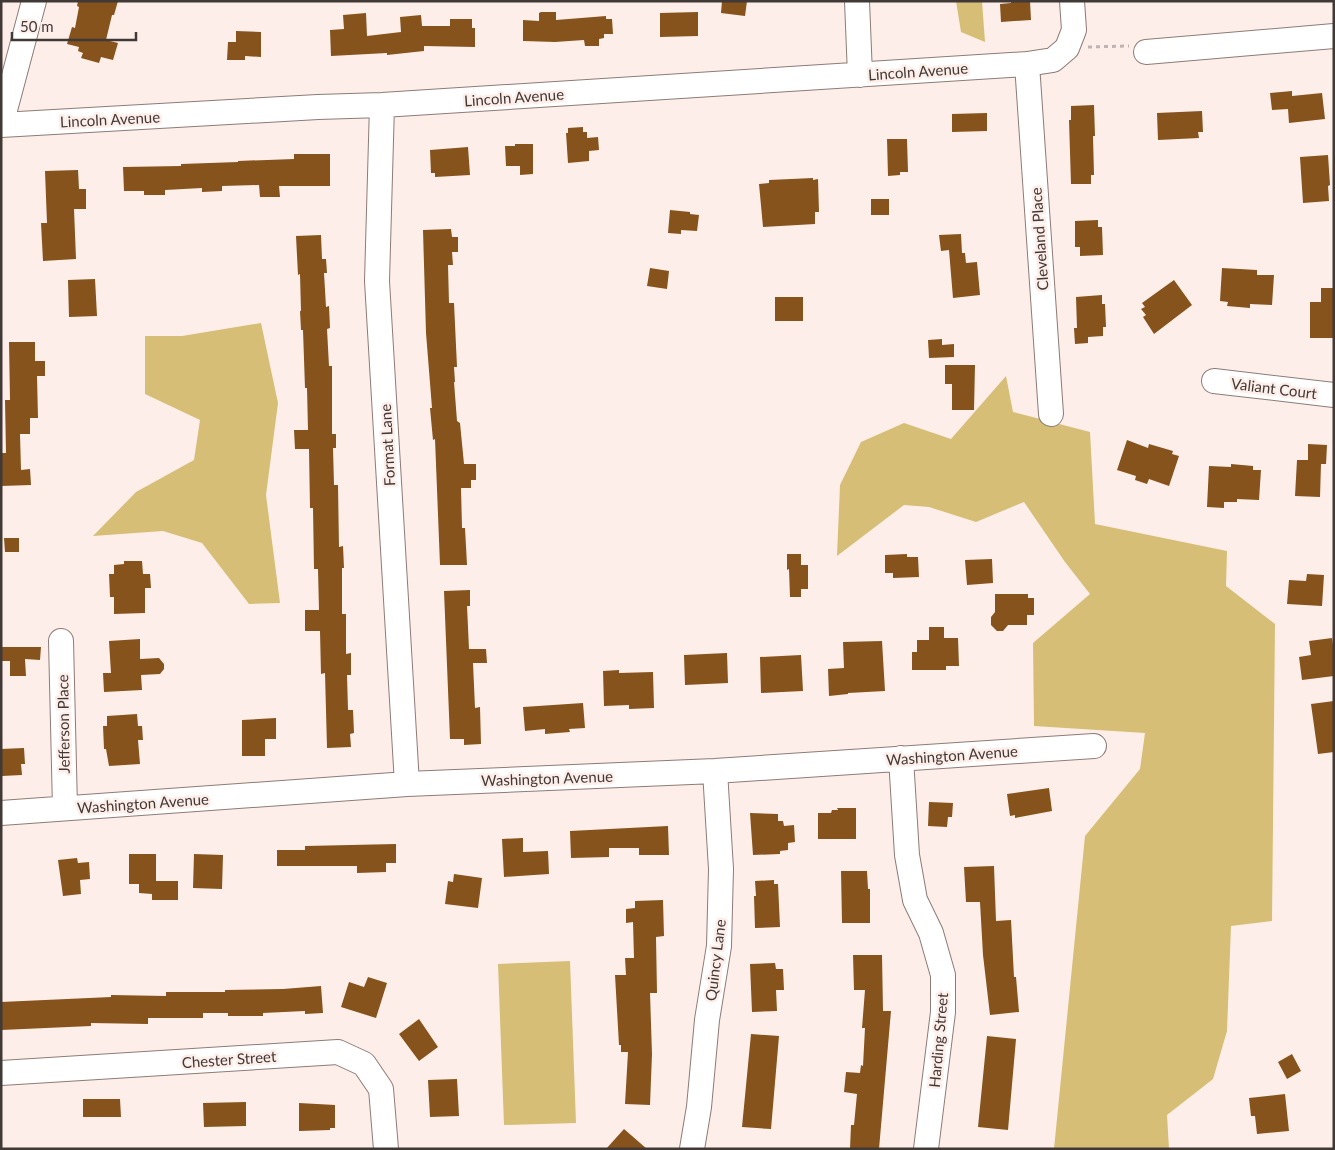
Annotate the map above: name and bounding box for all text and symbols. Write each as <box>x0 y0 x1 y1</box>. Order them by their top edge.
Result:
scale bar <box>12 10 136 42</box>
text: 50 m <box>20 17 54 35</box>
street label: Lincoln Avenue <box>867 59 969 83</box>
street label: Lincoln Avenue <box>463 85 565 109</box>
street label: Lincoln Avenue <box>60 107 161 131</box>
street label: Cleveland Place <box>1026 187 1052 291</box>
street label: Valiant Court <box>1230 374 1318 402</box>
street label: Format Lane <box>376 403 398 486</box>
street label: Jefferson Place <box>53 674 73 774</box>
street label: Washington Avenue <box>886 741 1019 769</box>
street label: Washington Avenue <box>481 767 613 789</box>
street label: Washington Avenue <box>77 789 210 817</box>
street label: Quincy Lane <box>701 918 729 1002</box>
street label: Harding Street <box>925 991 951 1088</box>
street label: Chester Street <box>181 1047 277 1071</box>

